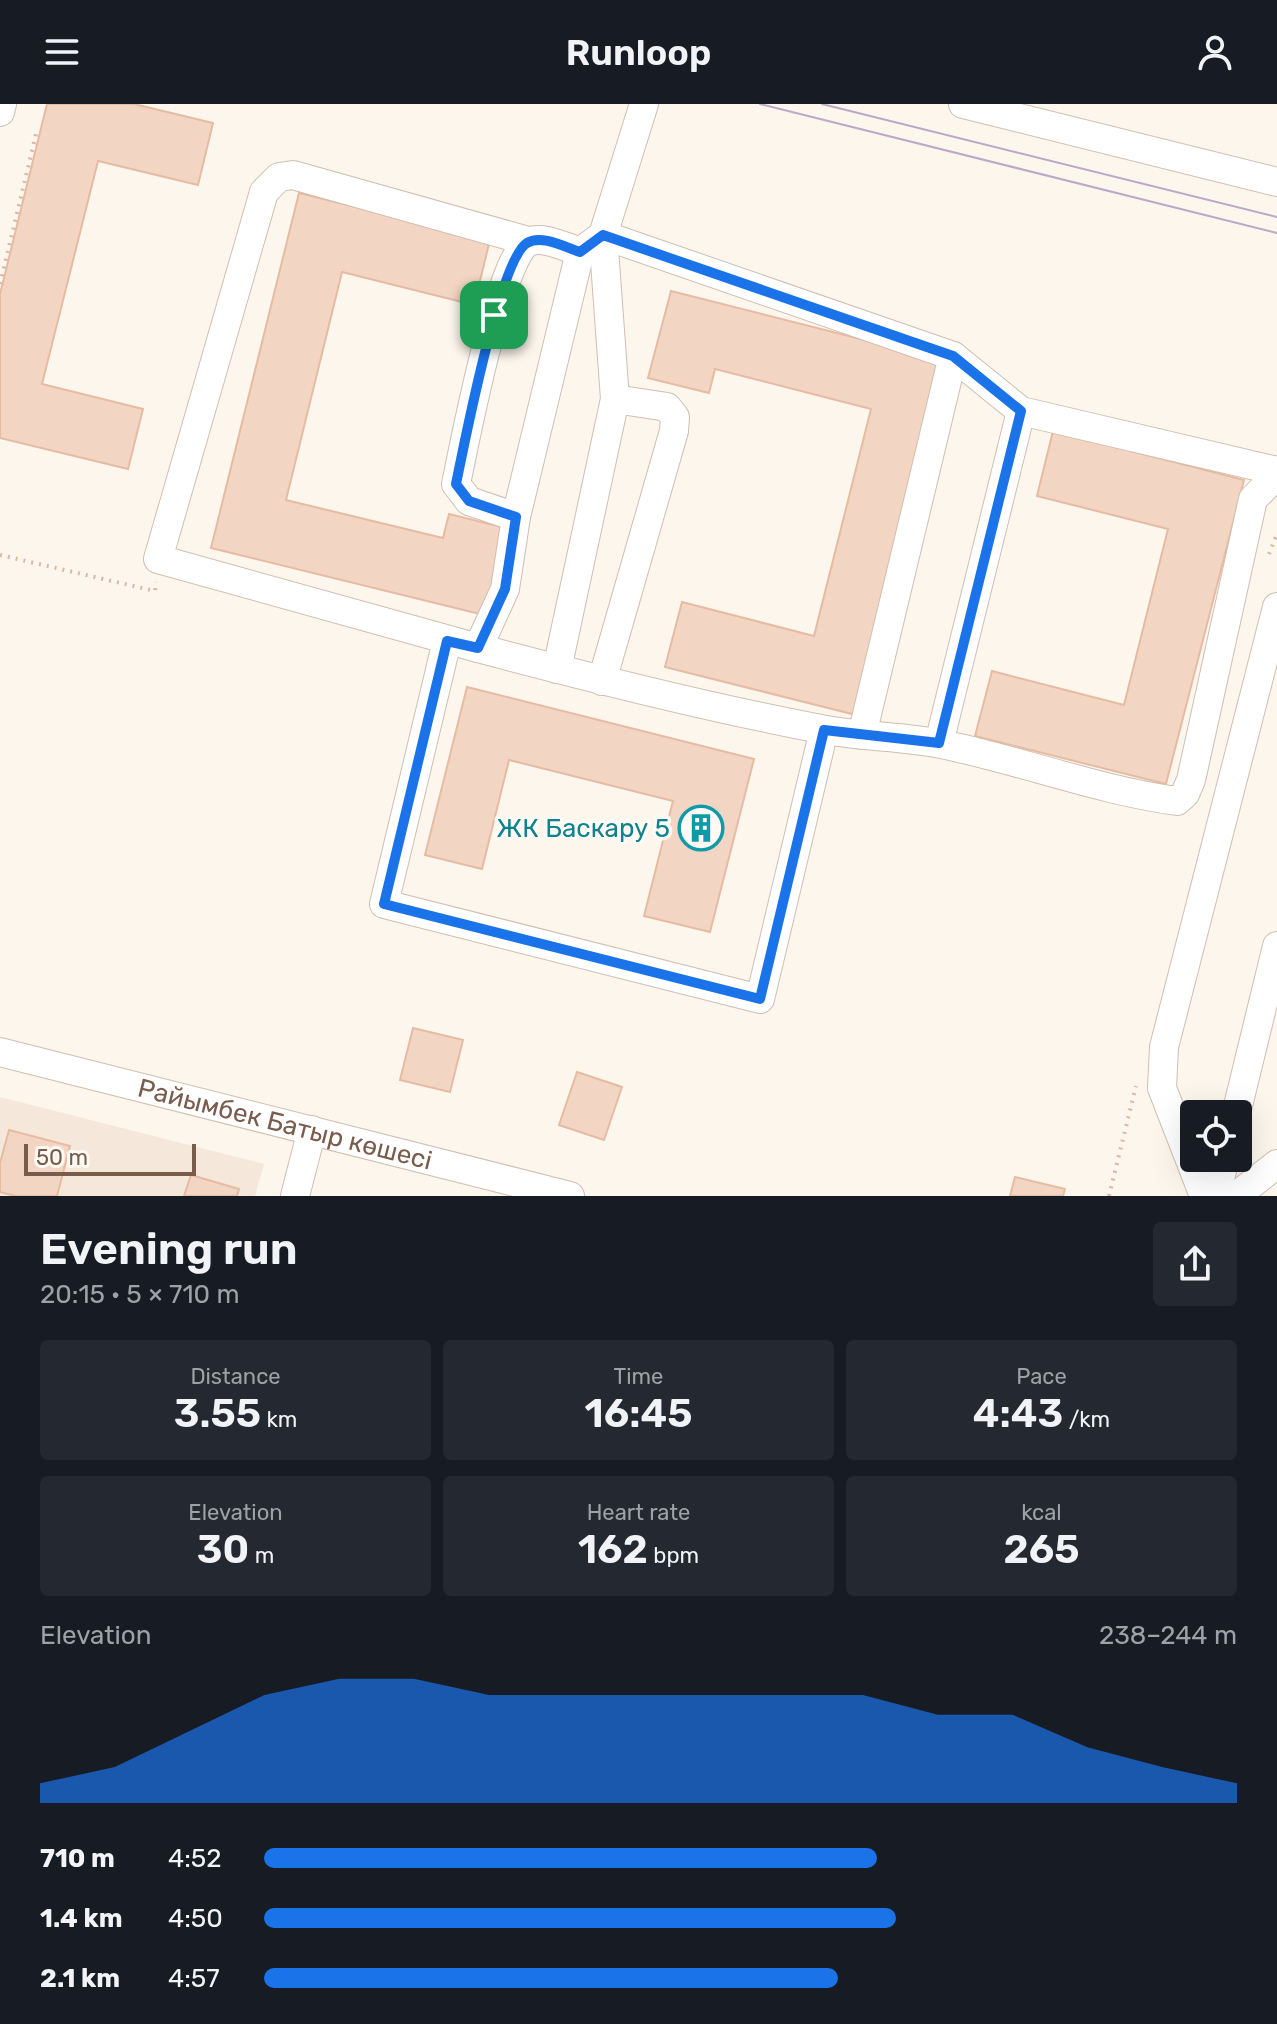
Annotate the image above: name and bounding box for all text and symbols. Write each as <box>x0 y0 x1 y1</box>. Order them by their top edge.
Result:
icon: menu <box>40 30 84 74</box>
icon: person <box>1193 30 1237 74</box>
text: Runloop <box>566 31 711 74</box>
pin <box>460 281 528 349</box>
icon: arrive <box>472 293 516 337</box>
building icon: ЖК Баскару 5 <box>677 804 725 852</box>
place label: ЖК Баскару 5 <box>497 813 670 844</box>
street label: Райымбек Батыр көшесі <box>135 1072 435 1177</box>
map controls <box>1180 1100 1252 1172</box>
button: locate <box>1180 1100 1252 1172</box>
scale bar <box>24 1140 196 1176</box>
text: 50 m <box>36 1144 88 1171</box>
button: share <box>1153 1222 1237 1306</box>
text: Evening run <box>40 1223 298 1275</box>
text: 20:15 · 5 × 710 m <box>40 1279 240 1310</box>
text: Distance <box>190 1363 281 1390</box>
text: Time <box>614 1363 663 1390</box>
text: Pace <box>1016 1363 1067 1390</box>
text: 3.55 <box>174 1390 261 1437</box>
text: 16:45 <box>585 1390 692 1437</box>
text: 4:43 <box>973 1390 1063 1437</box>
text: km <box>261 1406 297 1433</box>
text: /km <box>1063 1406 1110 1433</box>
text: Elevation <box>188 1499 283 1526</box>
text: Heart rate <box>587 1499 690 1526</box>
text: kcal <box>1021 1499 1062 1526</box>
text: 30 <box>197 1526 249 1573</box>
text: 162 <box>578 1526 648 1573</box>
text: 265 <box>1003 1526 1080 1573</box>
text: m <box>249 1542 274 1569</box>
text: bpm <box>648 1542 699 1569</box>
text: Elevation <box>40 1620 151 1651</box>
text: 238–244 m <box>1099 1620 1237 1651</box>
text: 710 m <box>40 1843 115 1874</box>
text: 4:52 <box>168 1843 222 1874</box>
text: 1.4 km <box>40 1903 122 1934</box>
text: 4:50 <box>168 1903 223 1934</box>
text: 2.1 km <box>40 1963 120 1994</box>
text: 4:57 <box>168 1963 220 1994</box>

